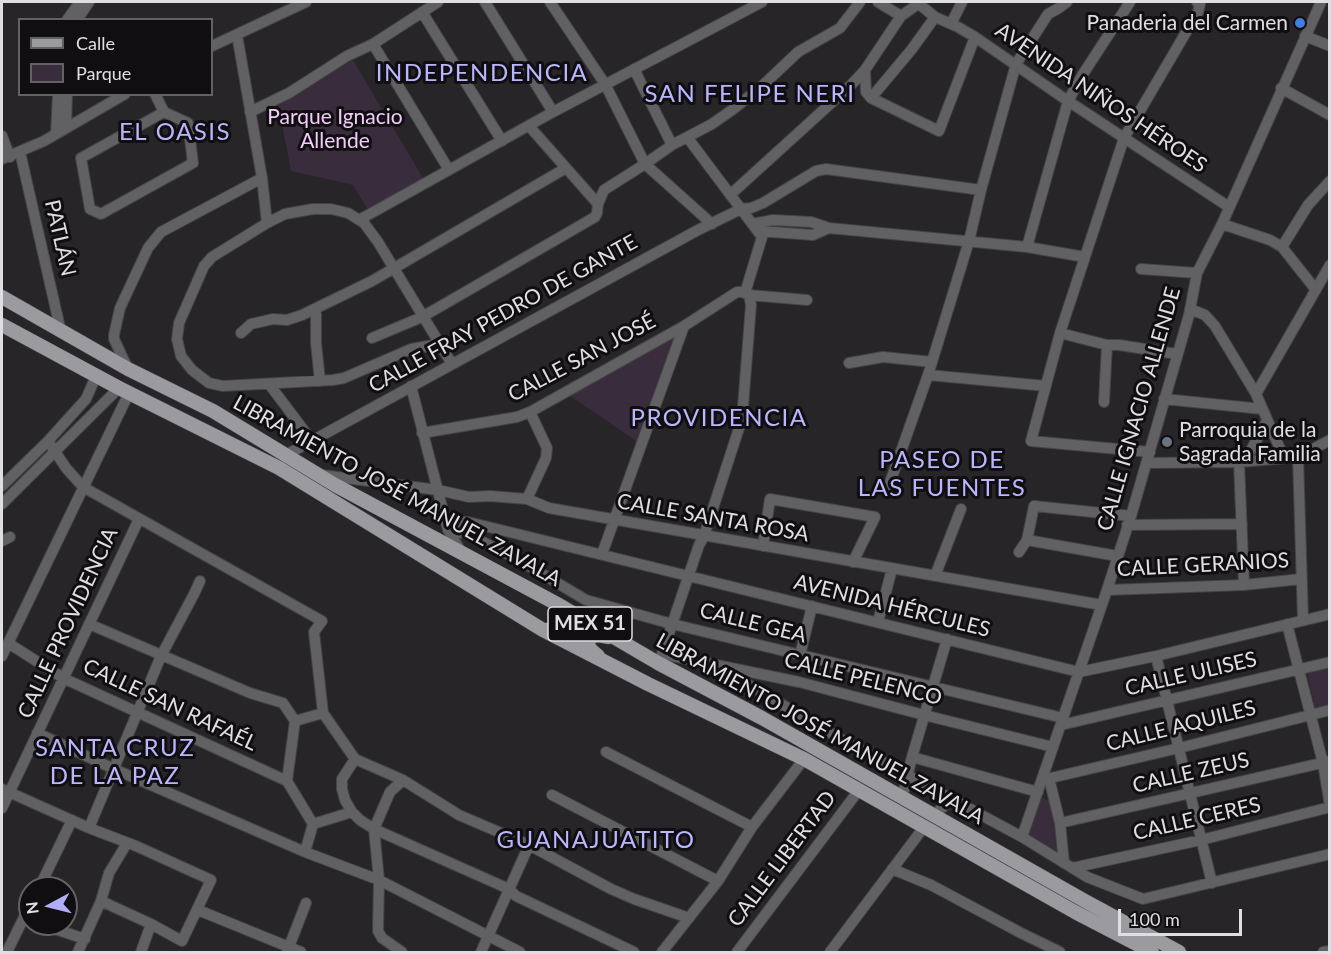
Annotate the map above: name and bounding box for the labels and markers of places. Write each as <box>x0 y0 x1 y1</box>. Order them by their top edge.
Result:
place label: Panaderia del Carmen <box>1086 10 1288 36</box>
marker: Panaderia del Carmen <box>1293 16 1307 30</box>
place label: Parroquia de la Sagrada Familia <box>1179 417 1321 467</box>
marker: Parroquia de la Sagrada Familia <box>1160 435 1174 449</box>

